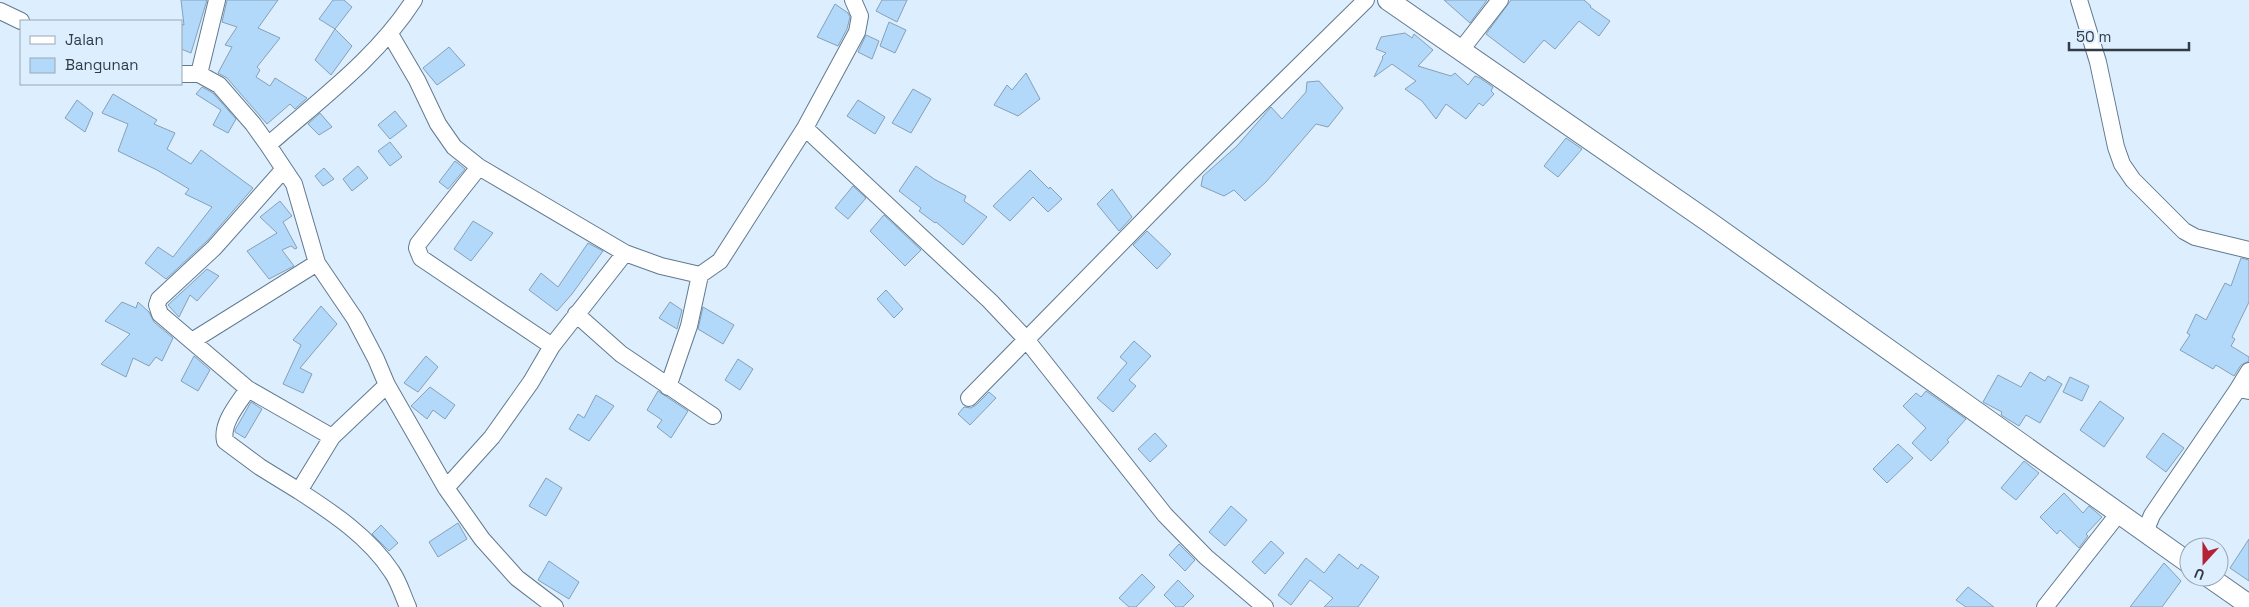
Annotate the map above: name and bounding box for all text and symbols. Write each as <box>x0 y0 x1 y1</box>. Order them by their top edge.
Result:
legend <box>20 20 182 85</box>
scale bar <box>2069 20 2189 52</box>
text: 50 m <box>2076 27 2111 46</box>
text: Jalan <box>65 30 104 49</box>
text: Bangunan <box>65 55 139 74</box>
north arrow <box>2179 537 2229 587</box>
text: U <box>2192 564 2207 584</box>

